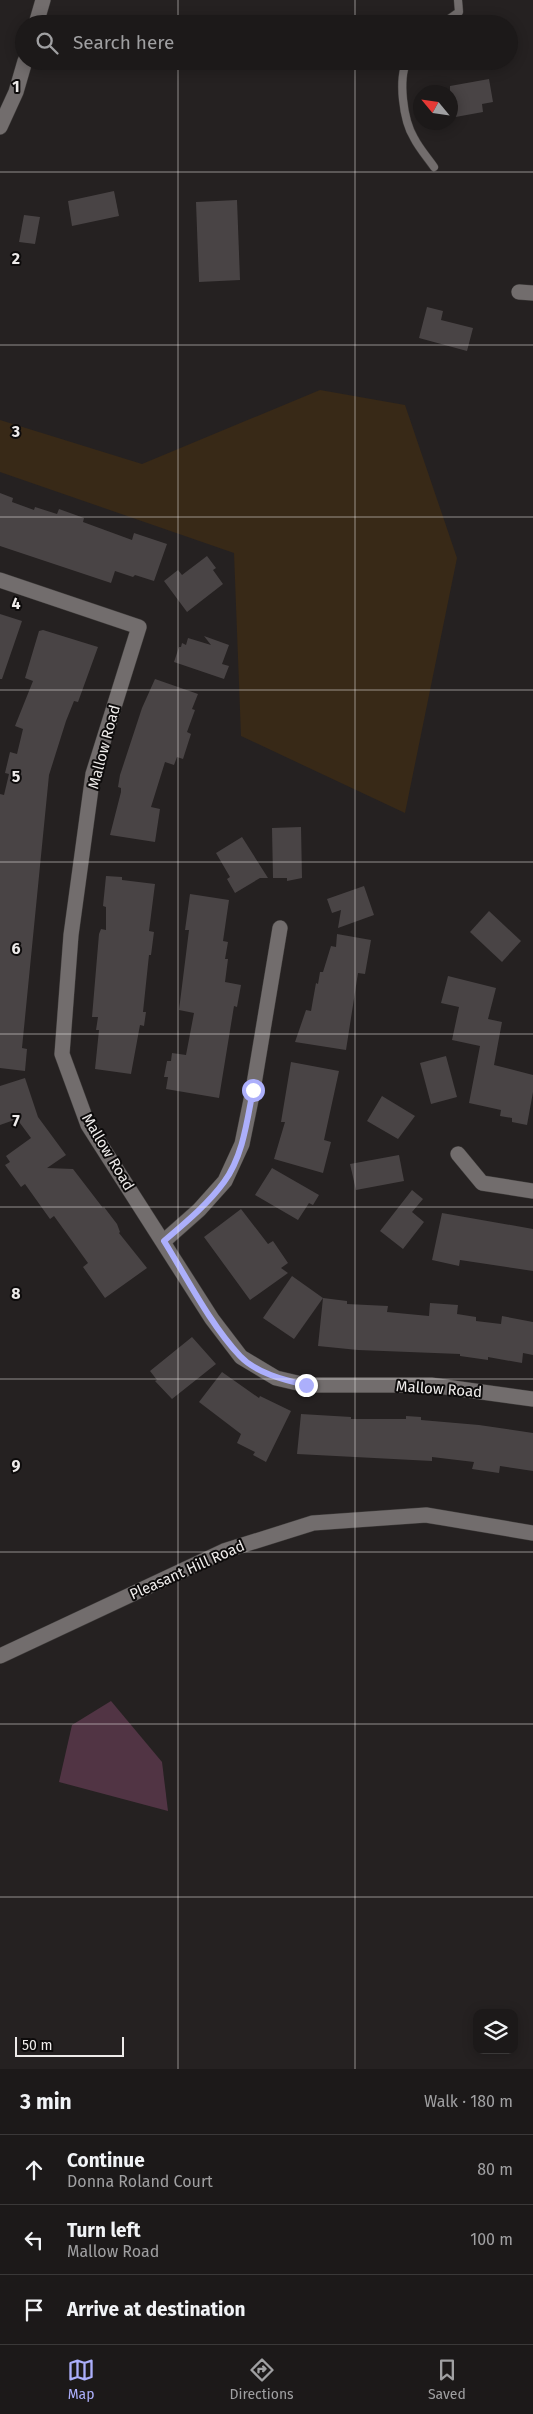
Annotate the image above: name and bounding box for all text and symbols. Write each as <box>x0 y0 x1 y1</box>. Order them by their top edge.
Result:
search box <box>15 15 518 70</box>
icon: search <box>33 29 61 57</box>
text: Search here <box>73 31 174 54</box>
text: 1 <box>12 77 20 96</box>
north arrow <box>413 85 458 130</box>
text: 2 <box>12 249 20 268</box>
text: 3 <box>11 422 20 441</box>
text: 4 <box>11 594 21 613</box>
street label: Mallow Road <box>84 703 124 791</box>
text: 5 <box>12 767 21 786</box>
text: 6 <box>11 939 21 958</box>
route start <box>242 1079 265 1102</box>
street label: Mallow Road <box>78 1110 138 1194</box>
text: 7 <box>12 1111 20 1130</box>
text: 8 <box>11 1284 21 1303</box>
route end <box>295 1374 318 1397</box>
street label: Mallow Road <box>395 1377 483 1401</box>
text: 9 <box>12 1456 21 1475</box>
street label: Pleasant Hill Road <box>127 1537 247 1603</box>
map controls <box>473 2009 518 2054</box>
button: layers <box>473 2009 518 2054</box>
scale bar <box>15 2034 124 2057</box>
text: 50 m <box>22 2037 53 2054</box>
text: 3 min <box>20 2089 72 2115</box>
text: Walk · 180 m <box>424 2092 513 2111</box>
text: Continue <box>67 2149 145 2172</box>
icon: ahead <box>20 2156 48 2184</box>
text: 80 m <box>477 2160 513 2179</box>
text: Donna Roland Court <box>67 2172 213 2191</box>
text: Turn left <box>67 2219 141 2242</box>
icon: left <box>20 2226 48 2254</box>
text: 100 m <box>470 2230 513 2249</box>
text: Mallow Road <box>67 2242 159 2261</box>
icon: arrive <box>20 2296 48 2324</box>
text: Arrive at destination <box>67 2298 246 2321</box>
tab: Map <box>67 2356 95 2403</box>
tab: Directions <box>229 2356 294 2403</box>
tab: Saved <box>428 2356 466 2403</box>

